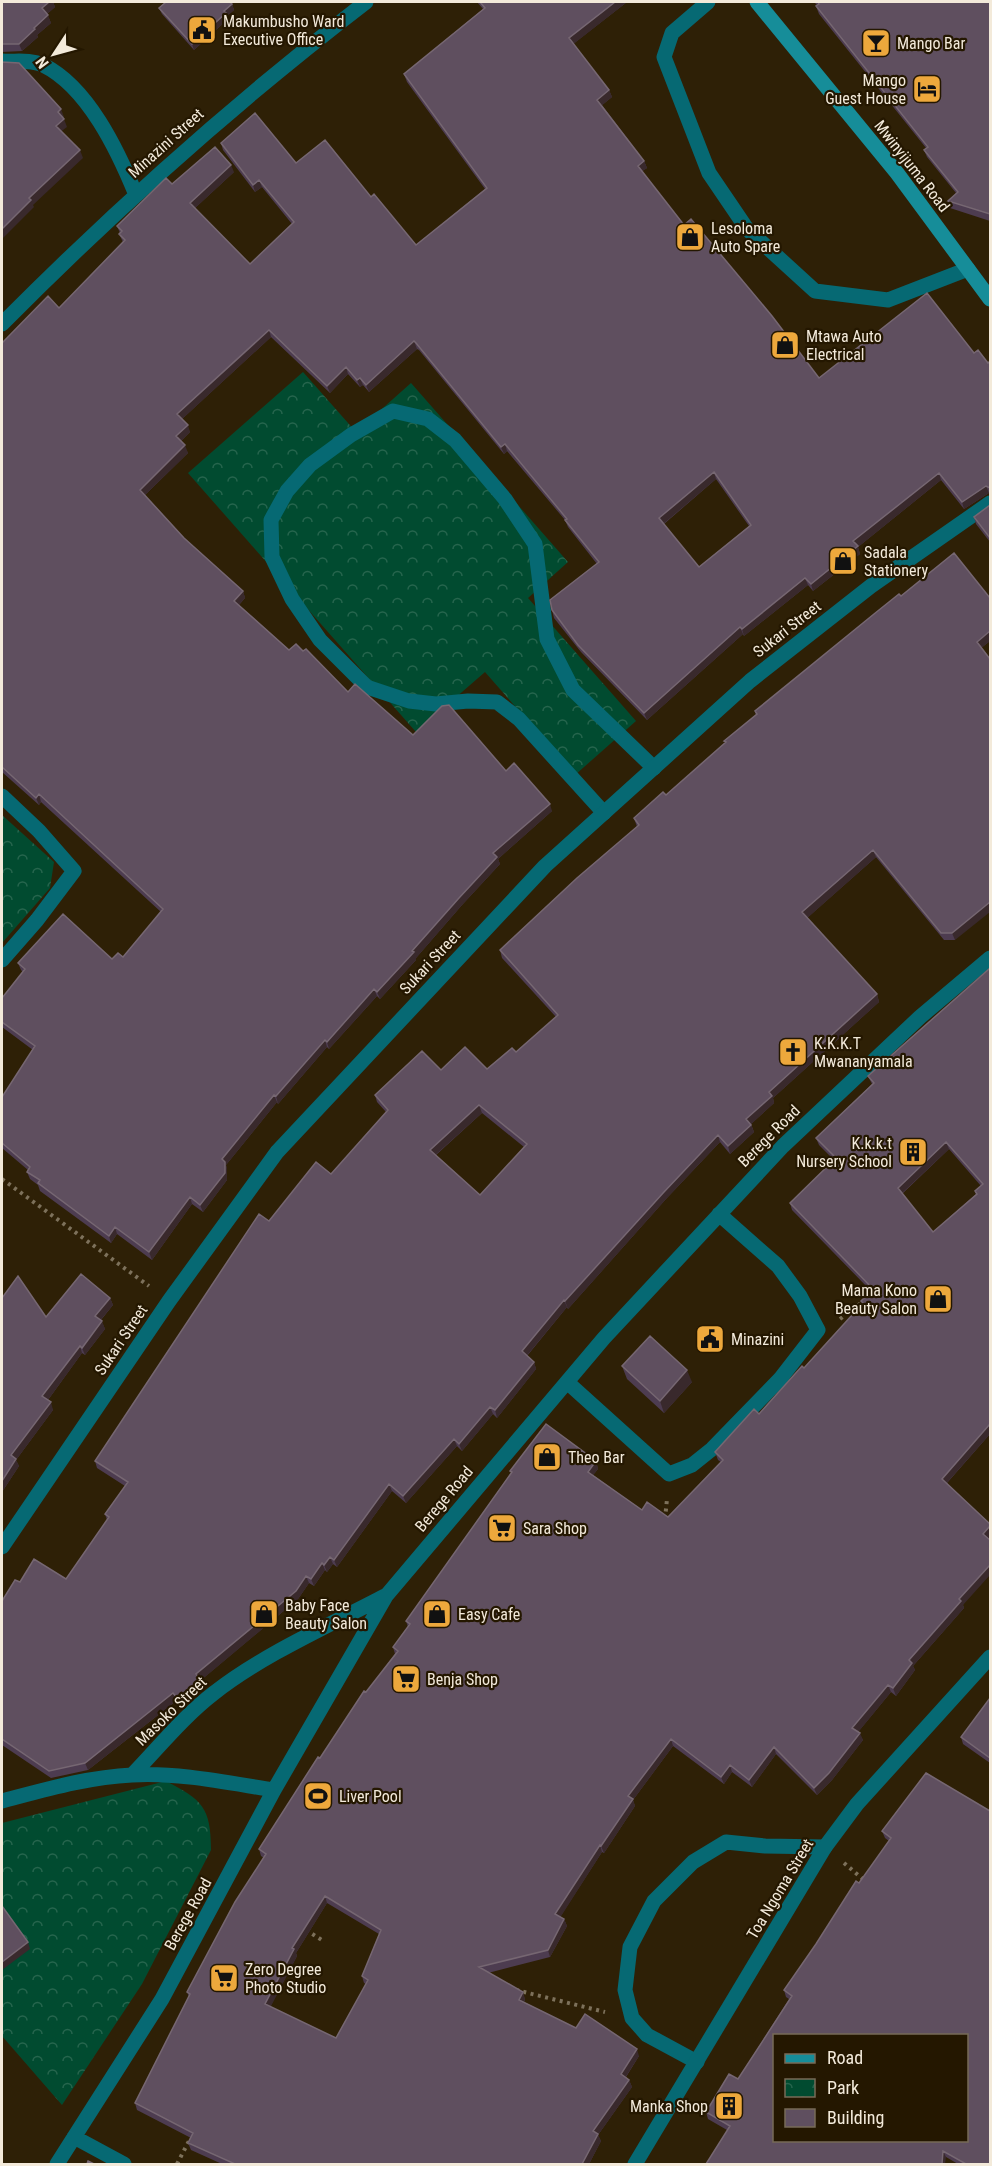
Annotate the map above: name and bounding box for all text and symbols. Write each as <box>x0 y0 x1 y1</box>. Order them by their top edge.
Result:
place label: Makumbusho Ward Executive Office <box>223 12 344 49</box>
public building icon: Makumbusho Ward Executive Office <box>186 14 218 46</box>
north arrow <box>24 24 84 84</box>
bar icon: Mango Bar <box>860 27 892 59</box>
place label: Mango Bar <box>897 34 965 53</box>
text: N <box>32 53 53 72</box>
place label: Mango Guest House <box>825 71 906 108</box>
hotel icon: Mango Guest House <box>911 73 943 105</box>
street label: Minazini Street <box>125 104 208 182</box>
street label: Mwinyijuma Road <box>870 116 954 216</box>
place label: Lesoloma Auto Spare <box>711 219 780 256</box>
shop icon: Lesoloma Auto Spare <box>674 221 706 253</box>
place label: Mtawa Auto Electrical <box>806 327 882 364</box>
shop icon: Mtawa Auto Electrical <box>769 329 801 361</box>
place label: Sadala Stationery <box>864 543 928 580</box>
shop icon: Sadala Stationery <box>827 545 859 577</box>
street label: Sukari Street <box>749 597 825 661</box>
street label: Sukari Street <box>396 926 465 998</box>
place label: K.K.K.T Mwananyamala <box>814 1034 913 1071</box>
church icon: K.K.K.T Mwananyamala <box>777 1036 809 1068</box>
street label: Berege Road <box>734 1101 804 1171</box>
place label: K.k.k.t Nursery School <box>796 1134 892 1171</box>
building icon: K.k.k.t Nursery School <box>897 1136 929 1168</box>
place label: Mama Kono Beauty Salon <box>835 1281 917 1318</box>
shop icon: Mama Kono Beauty Salon <box>922 1283 954 1315</box>
street label: Sukari Street <box>91 1301 152 1379</box>
public building icon: Minazini <box>694 1323 726 1355</box>
place label: Minazini <box>731 1330 784 1349</box>
shop icon: Theo Bar <box>531 1441 563 1473</box>
place label: Theo Bar <box>568 1448 625 1467</box>
street label: Berege Road <box>411 1462 477 1536</box>
supermarket icon: Sara Shop <box>486 1512 518 1544</box>
place label: Sara Shop <box>523 1519 587 1538</box>
place label: Baby Face Beauty Salon <box>285 1596 367 1633</box>
shop icon: Baby Face Beauty Salon <box>248 1598 280 1630</box>
shop icon: Easy Cafe <box>421 1598 453 1630</box>
place label: Easy Cafe <box>458 1605 520 1624</box>
supermarket icon: Benja Shop <box>390 1663 422 1695</box>
place label: Benja Shop <box>427 1670 498 1689</box>
street label: Masoko Street <box>131 1672 211 1750</box>
sports icon: Liver Pool <box>302 1780 334 1812</box>
place label: Liver Pool <box>339 1787 402 1806</box>
street label: Toa Ngoma Street <box>743 1835 818 1943</box>
street label: Berege Road <box>160 1875 216 1953</box>
place label: Zero Degree Photo Studio <box>245 1960 326 1997</box>
supermarket icon: Zero Degree Photo Studio <box>208 1962 240 1994</box>
legend <box>773 2034 968 2142</box>
text: Road <box>827 2047 863 2068</box>
text: Park <box>827 2077 859 2098</box>
building icon: Manka Shop <box>713 2090 745 2122</box>
place label: Manka Shop <box>630 2097 708 2116</box>
text: Building <box>827 2107 884 2128</box>

